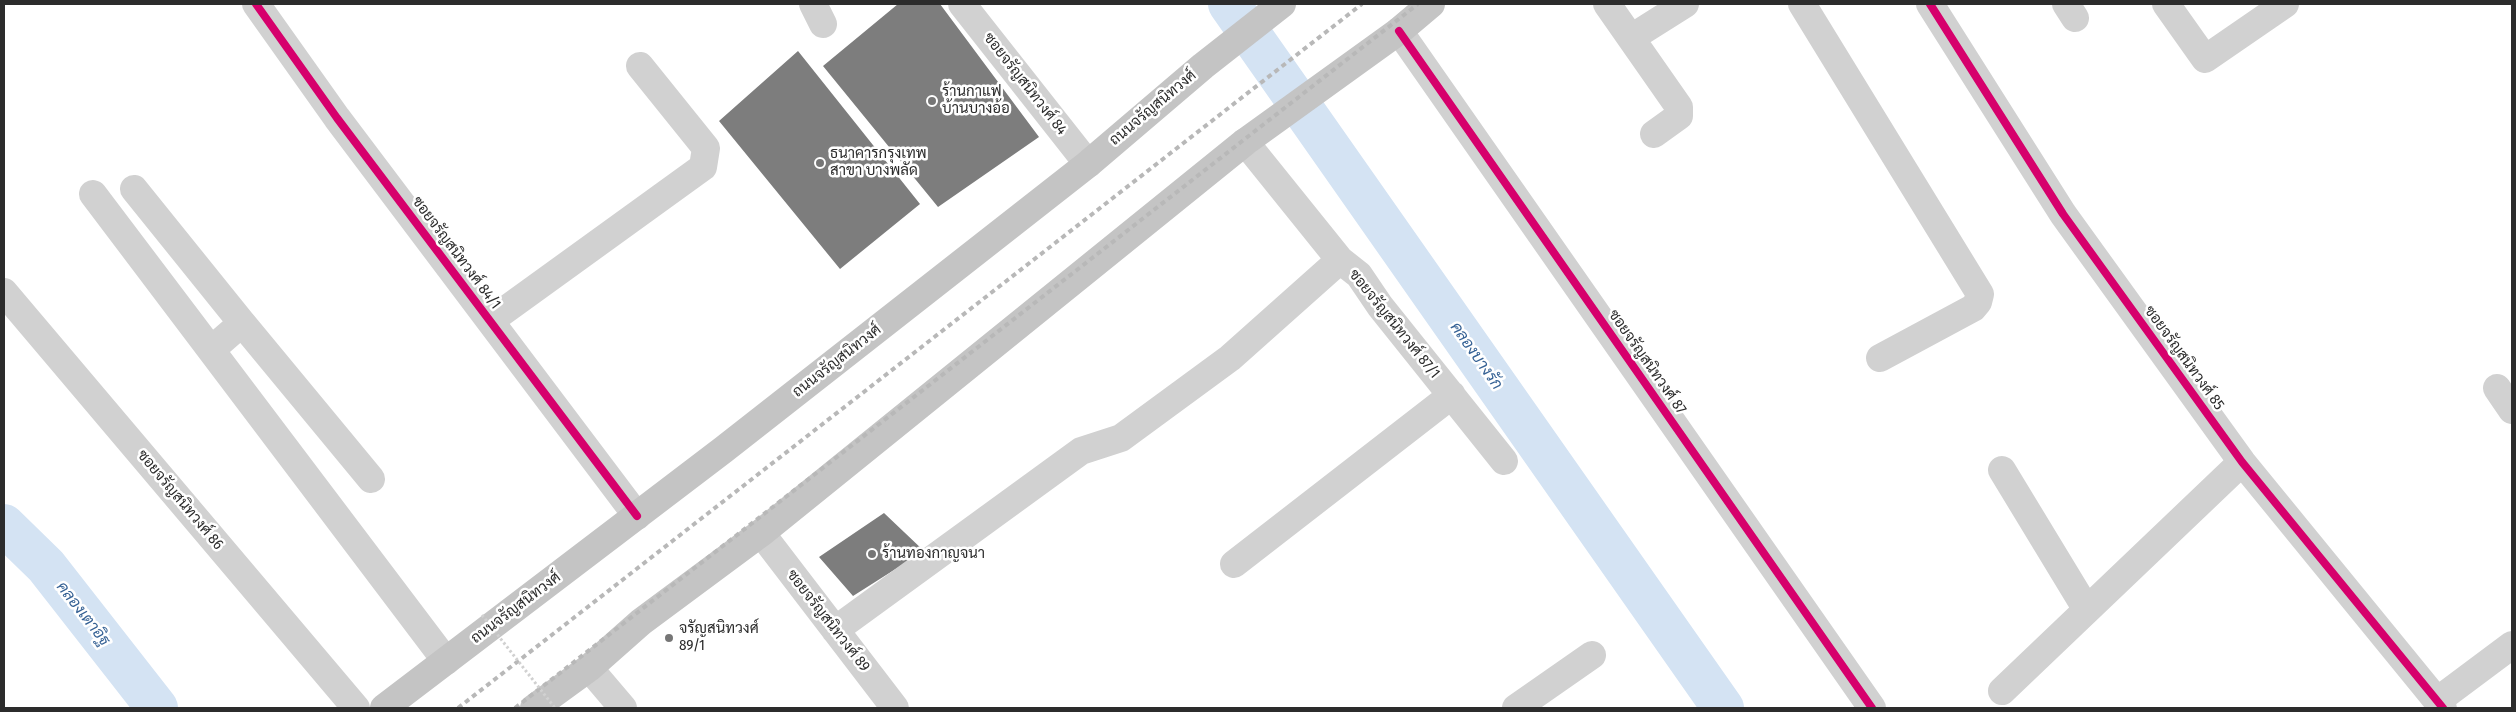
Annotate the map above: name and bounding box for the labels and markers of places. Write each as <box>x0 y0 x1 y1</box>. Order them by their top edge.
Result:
place label: ร้านกาแฟ บ้านบางอ้อ <box>942 83 1010 118</box>
marker: ร้านกาแฟ บ้านบางอ้อ <box>926 95 938 107</box>
place label: ธนาคารกรุงเทพ สาขา บางพลัด <box>830 145 927 180</box>
marker: ธนาคารกรุงเทพ สาขา บางพลัด <box>814 157 826 169</box>
place label: ร้านทองกาญจนา <box>882 545 985 563</box>
marker: ร้านทองกาญจนา <box>866 548 878 560</box>
place label: จรัญสนิทวงศ์ 89/1 <box>679 620 759 655</box>
marker: จรัญสนิทวงศ์ 89/1 <box>663 632 675 644</box>

